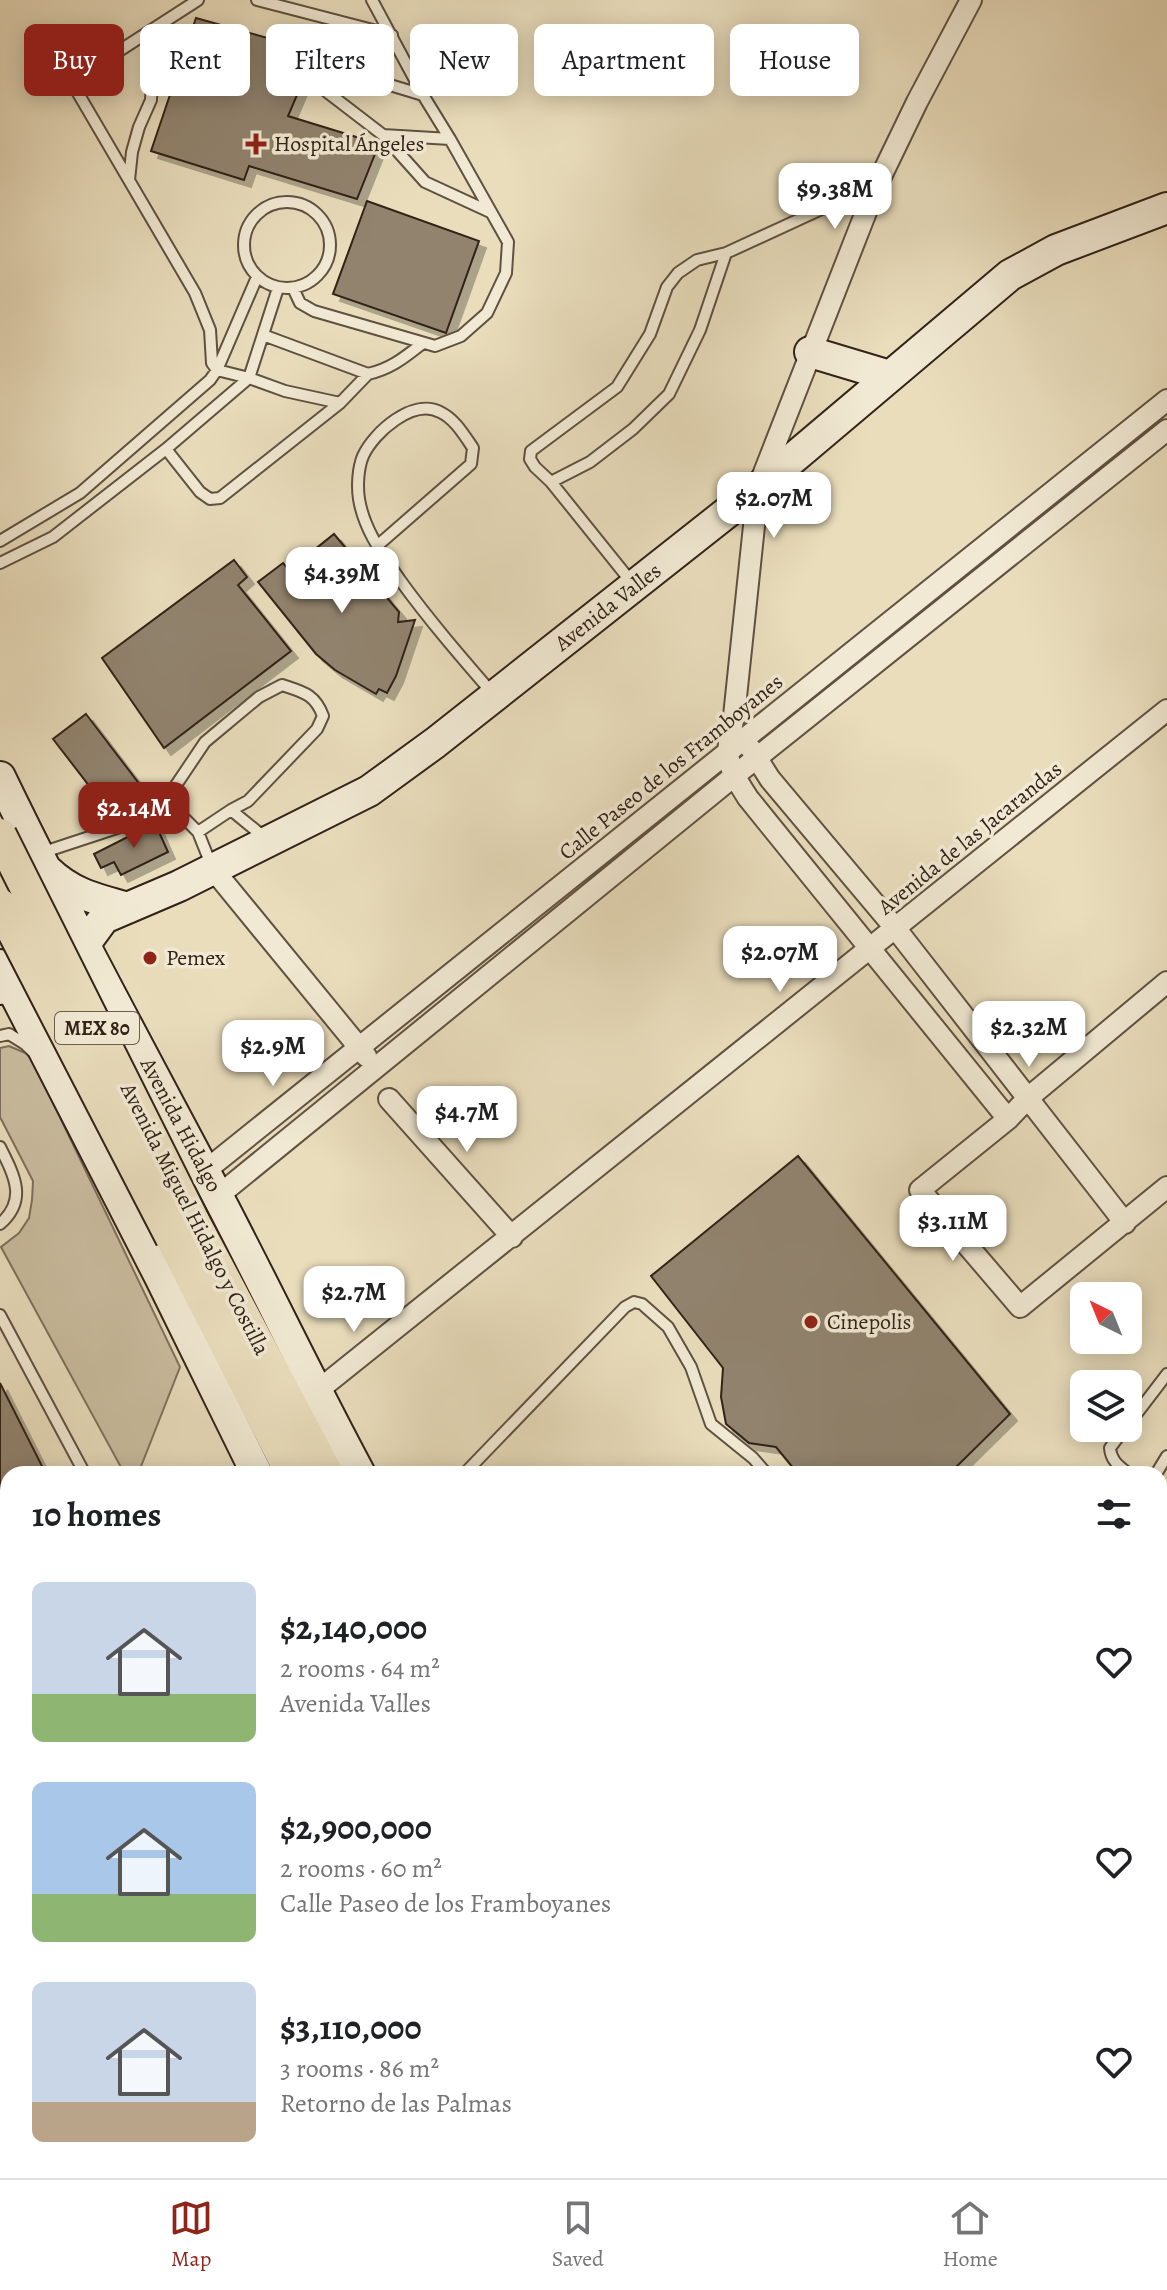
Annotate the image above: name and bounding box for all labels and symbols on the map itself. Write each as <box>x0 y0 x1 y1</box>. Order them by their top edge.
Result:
place label: Hospital Ángeles <box>274 129 424 159</box>
marker: Hospital Ángeles <box>245 133 267 155</box>
pin: $9.38M <box>770 163 900 231</box>
pin: $2.07M <box>709 472 839 540</box>
pin: $4.39M <box>277 547 407 615</box>
street label: Avenida Valles <box>548 556 668 659</box>
street label: Calle Paseo de los Framboyanes <box>553 667 789 867</box>
street label: Avenida de las Jacarandas <box>871 754 1068 922</box>
pin: $2.14M <box>69 782 199 850</box>
pin: $2.07M <box>715 926 845 994</box>
place label: Pemex <box>166 943 226 973</box>
marker: Pemex <box>141 949 159 967</box>
pin: $2.32M <box>964 1001 1094 1069</box>
road number: MEX 80 <box>55 1012 139 1044</box>
pin: $2.9M <box>217 1020 329 1088</box>
street label: Avenida Hidalgo <box>132 1052 229 1198</box>
street label: Avenida Miguel Hidalgo y Costilla <box>113 1077 277 1361</box>
pin: $4.7M <box>411 1086 523 1154</box>
pin: $3.11M <box>888 1195 1018 1263</box>
pin: $2.7M <box>298 1266 410 1334</box>
north arrow <box>1070 1282 1142 1354</box>
place label: Cinepolis <box>827 1307 911 1337</box>
marker: Cinepolis <box>802 1313 820 1331</box>

